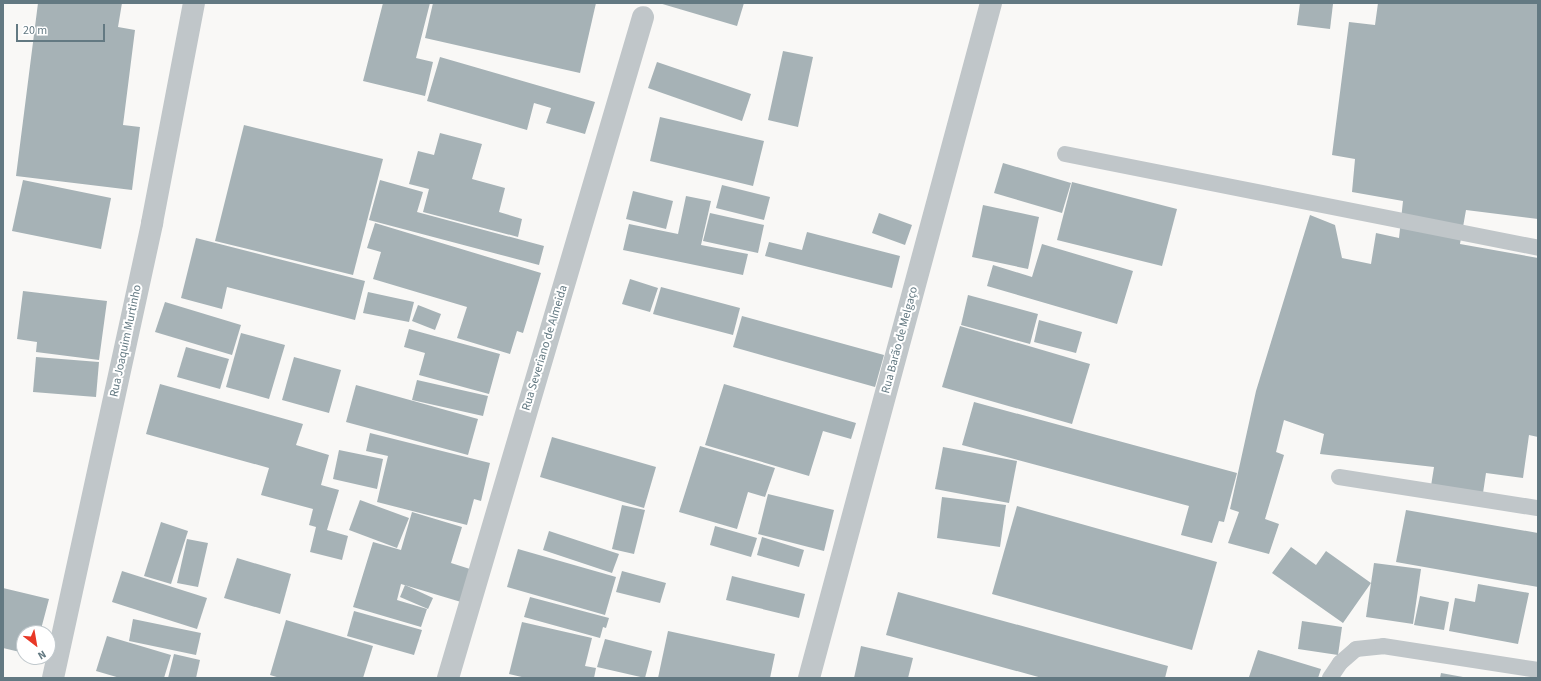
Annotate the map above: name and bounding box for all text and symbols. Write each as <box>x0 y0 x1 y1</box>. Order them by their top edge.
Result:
scale bar <box>18 16 107 42</box>
text: 20 m <box>23 22 47 39</box>
street label: Rua Severiano de Almeida <box>519 283 571 413</box>
street label: Rua Joaquim Murtinho <box>107 284 145 398</box>
street label: Rua Barão de Melgaço <box>879 285 921 395</box>
north arrow <box>16 625 56 665</box>
text: N <box>35 647 49 663</box>

